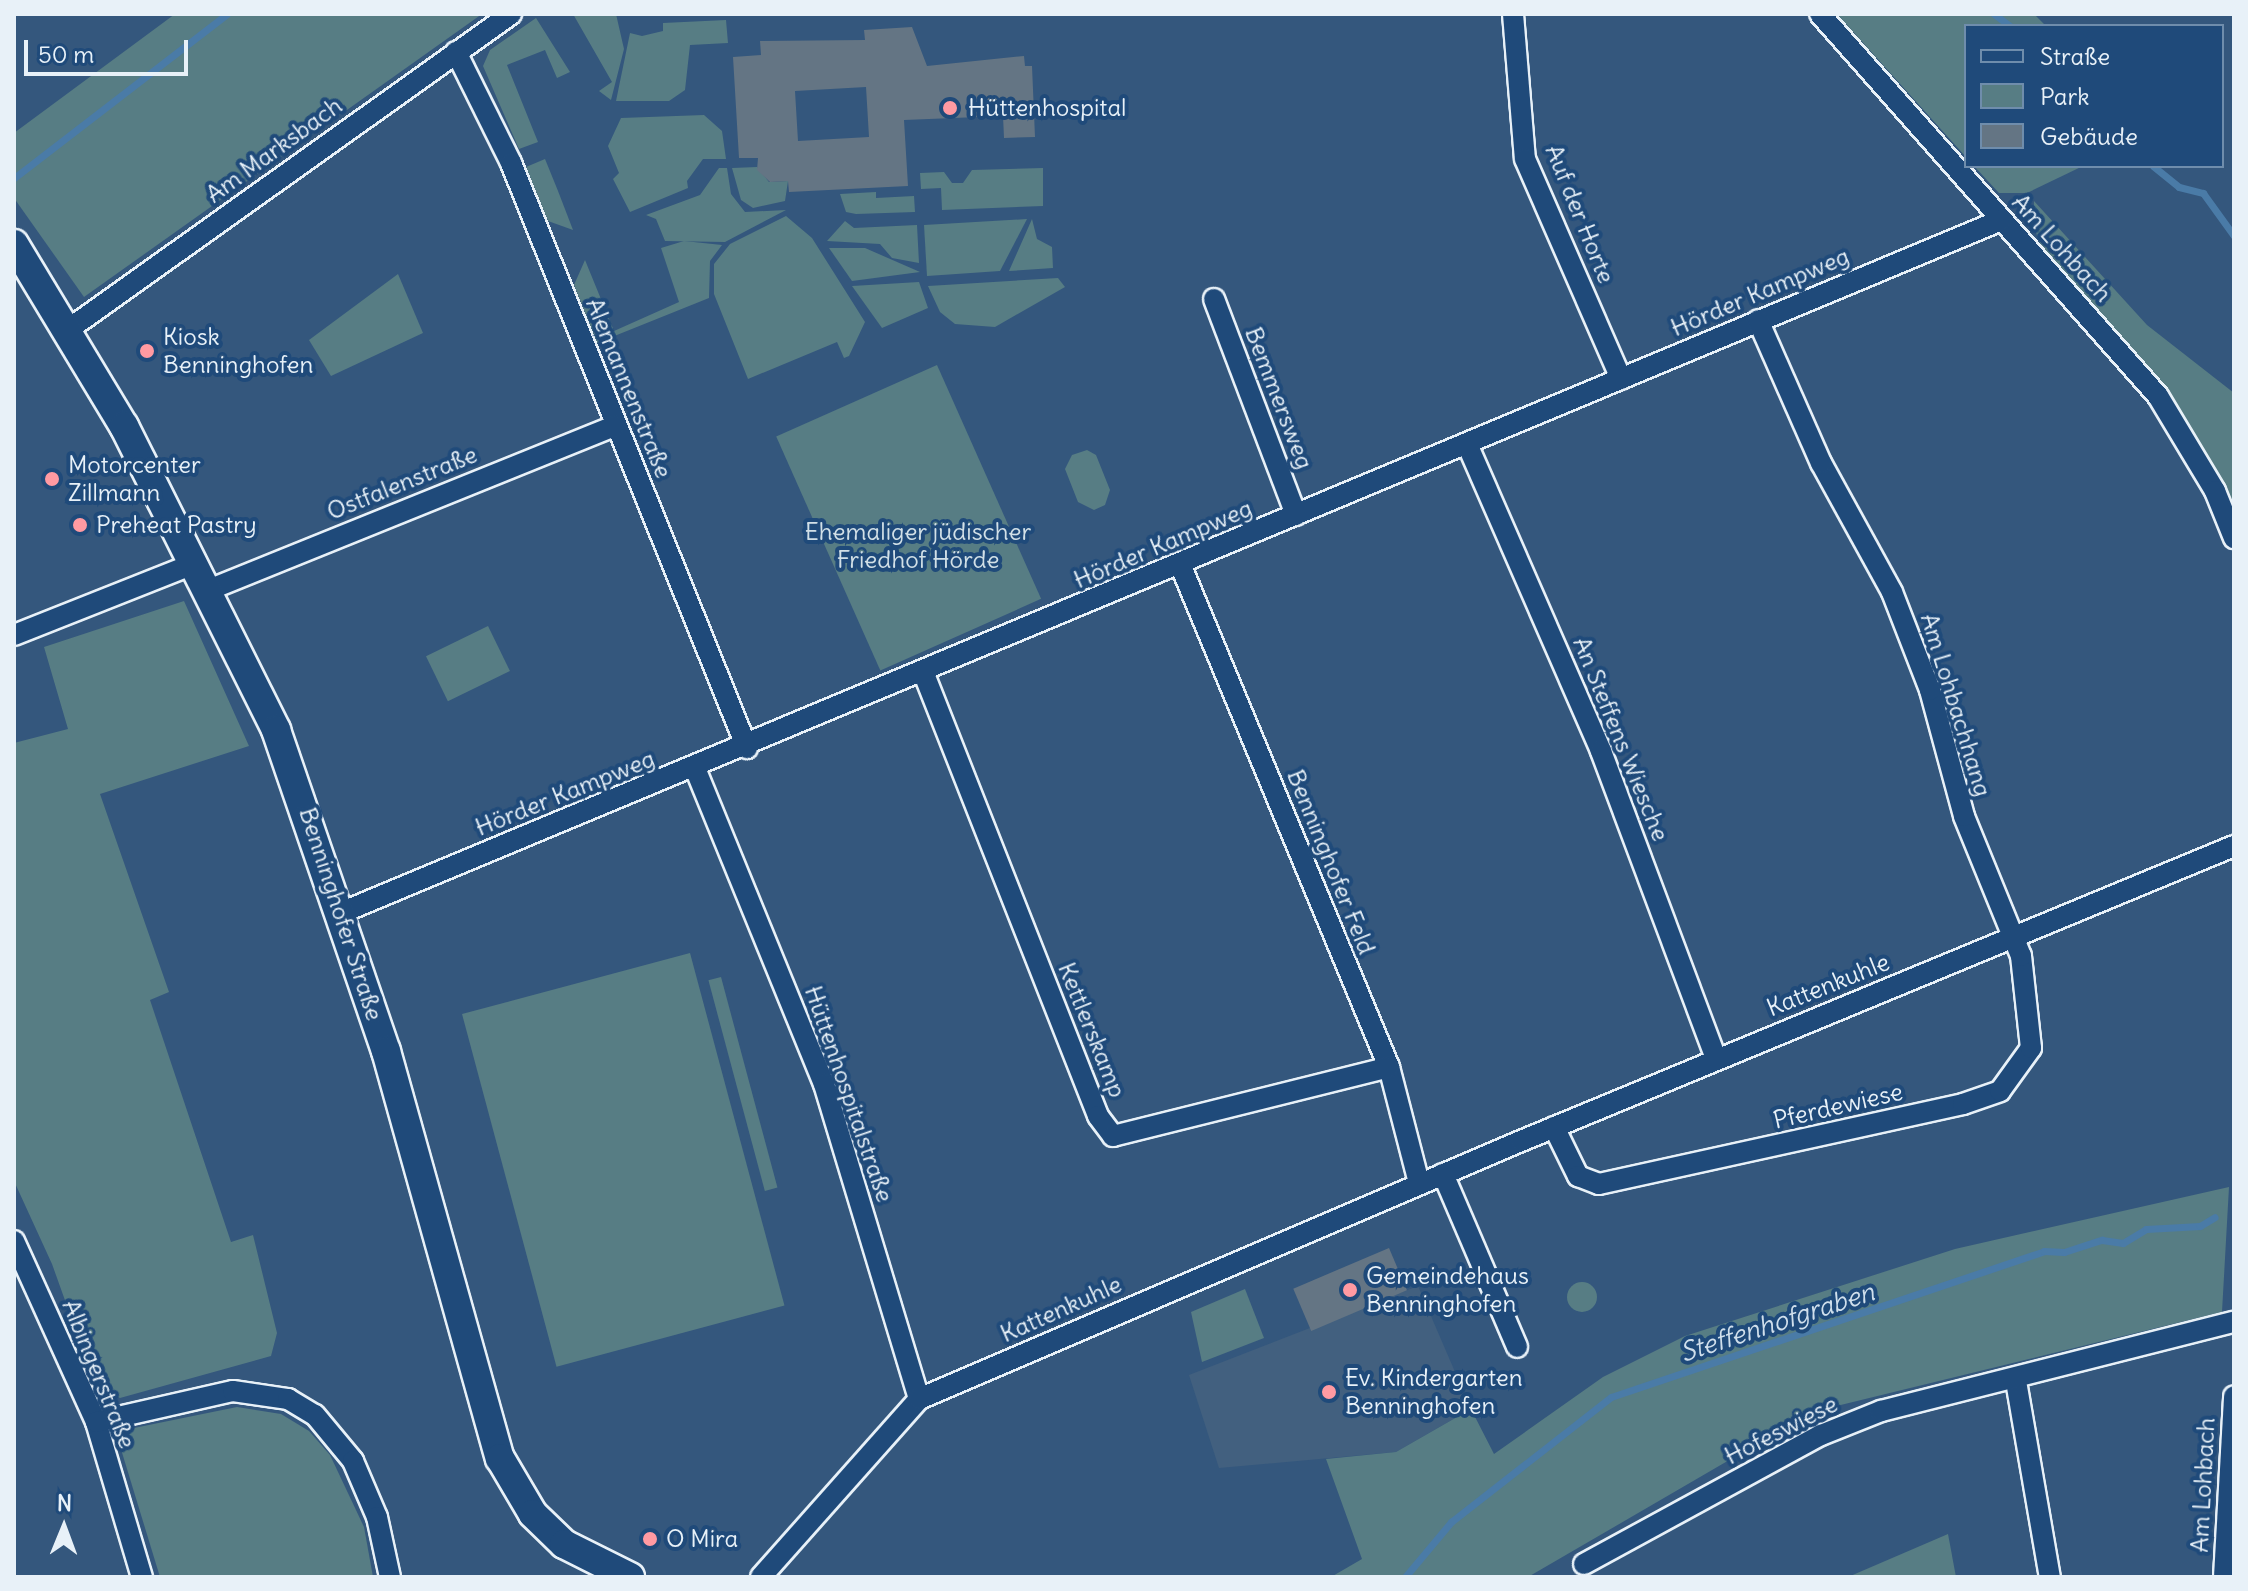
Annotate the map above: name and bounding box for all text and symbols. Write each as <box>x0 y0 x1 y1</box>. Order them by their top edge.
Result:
scale bar <box>28 24 192 74</box>
legend <box>1964 24 2224 168</box>
text: 50 m <box>38 39 94 69</box>
text: Straße <box>2040 41 2110 71</box>
text: Park <box>2040 81 2090 111</box>
street label: Am Marksbach <box>200 91 348 209</box>
place label: Hüttenhospital <box>968 94 1126 122</box>
marker: Hüttenhospital <box>939 97 961 119</box>
text: Gebäude <box>2040 121 2138 151</box>
street label: Auf der Horte <box>1539 141 1621 287</box>
street label: Am Lohbach <box>2006 188 2118 308</box>
street label: Hörder Kampweg <box>1666 241 1854 343</box>
street label: Alemannenstraße <box>580 294 678 482</box>
place label: Kiosk Benninghofen <box>163 323 313 379</box>
street label: Bemmersweg <box>1239 323 1319 473</box>
marker: Kiosk Benninghofen <box>138 342 156 360</box>
street label: Ostfalenstraße <box>323 440 481 526</box>
place label: Motorcenter Zillmann <box>68 451 201 507</box>
marker: Motorcenter Zillmann <box>43 470 61 488</box>
street label: Hörder Kampweg <box>1069 493 1257 595</box>
place label: Preheat Pastry <box>96 511 257 539</box>
marker: Preheat Pastry <box>71 516 89 534</box>
park label: Ehemaliger jüdischer Friedhof Hörde <box>805 518 1031 574</box>
street label: Am Lohbachhang <box>1914 610 1998 800</box>
street label: An Steffens Wiesche <box>1567 633 1675 845</box>
street label: Hörder Kampweg <box>471 744 659 842</box>
street label: Benninghofer Feld <box>1281 765 1381 959</box>
street label: Benninghofer Straße <box>293 804 389 1024</box>
street label: Kattenkuhle <box>1763 947 1893 1023</box>
street label: Kettlerskamp <box>1052 958 1132 1102</box>
street label: Hüttenhospitalstraße <box>798 982 900 1206</box>
street label: Pferdewiese <box>1770 1077 1906 1135</box>
place label: Gemeindehaus Benninghofen <box>1366 1262 1529 1318</box>
street label: Kattenkuhle <box>996 1270 1126 1348</box>
water label: Steffenhofgraben <box>1676 1276 1878 1368</box>
marker: Gemeindehaus Benninghofen <box>1341 1281 1359 1299</box>
street label: Albingerstraße <box>56 1296 142 1452</box>
place label: Ev. Kindergarten Benninghofen <box>1345 1364 1523 1420</box>
marker: Ev. Kindergarten Benninghofen <box>1320 1383 1338 1401</box>
street label: Hofeswiese <box>1720 1389 1842 1471</box>
street label: Am Lohbach <box>2185 1417 2221 1553</box>
north arrow <box>24 1487 104 1567</box>
text: N <box>57 1489 72 1517</box>
place label: O Mira <box>666 1525 738 1553</box>
marker: O Mira <box>641 1530 659 1548</box>

